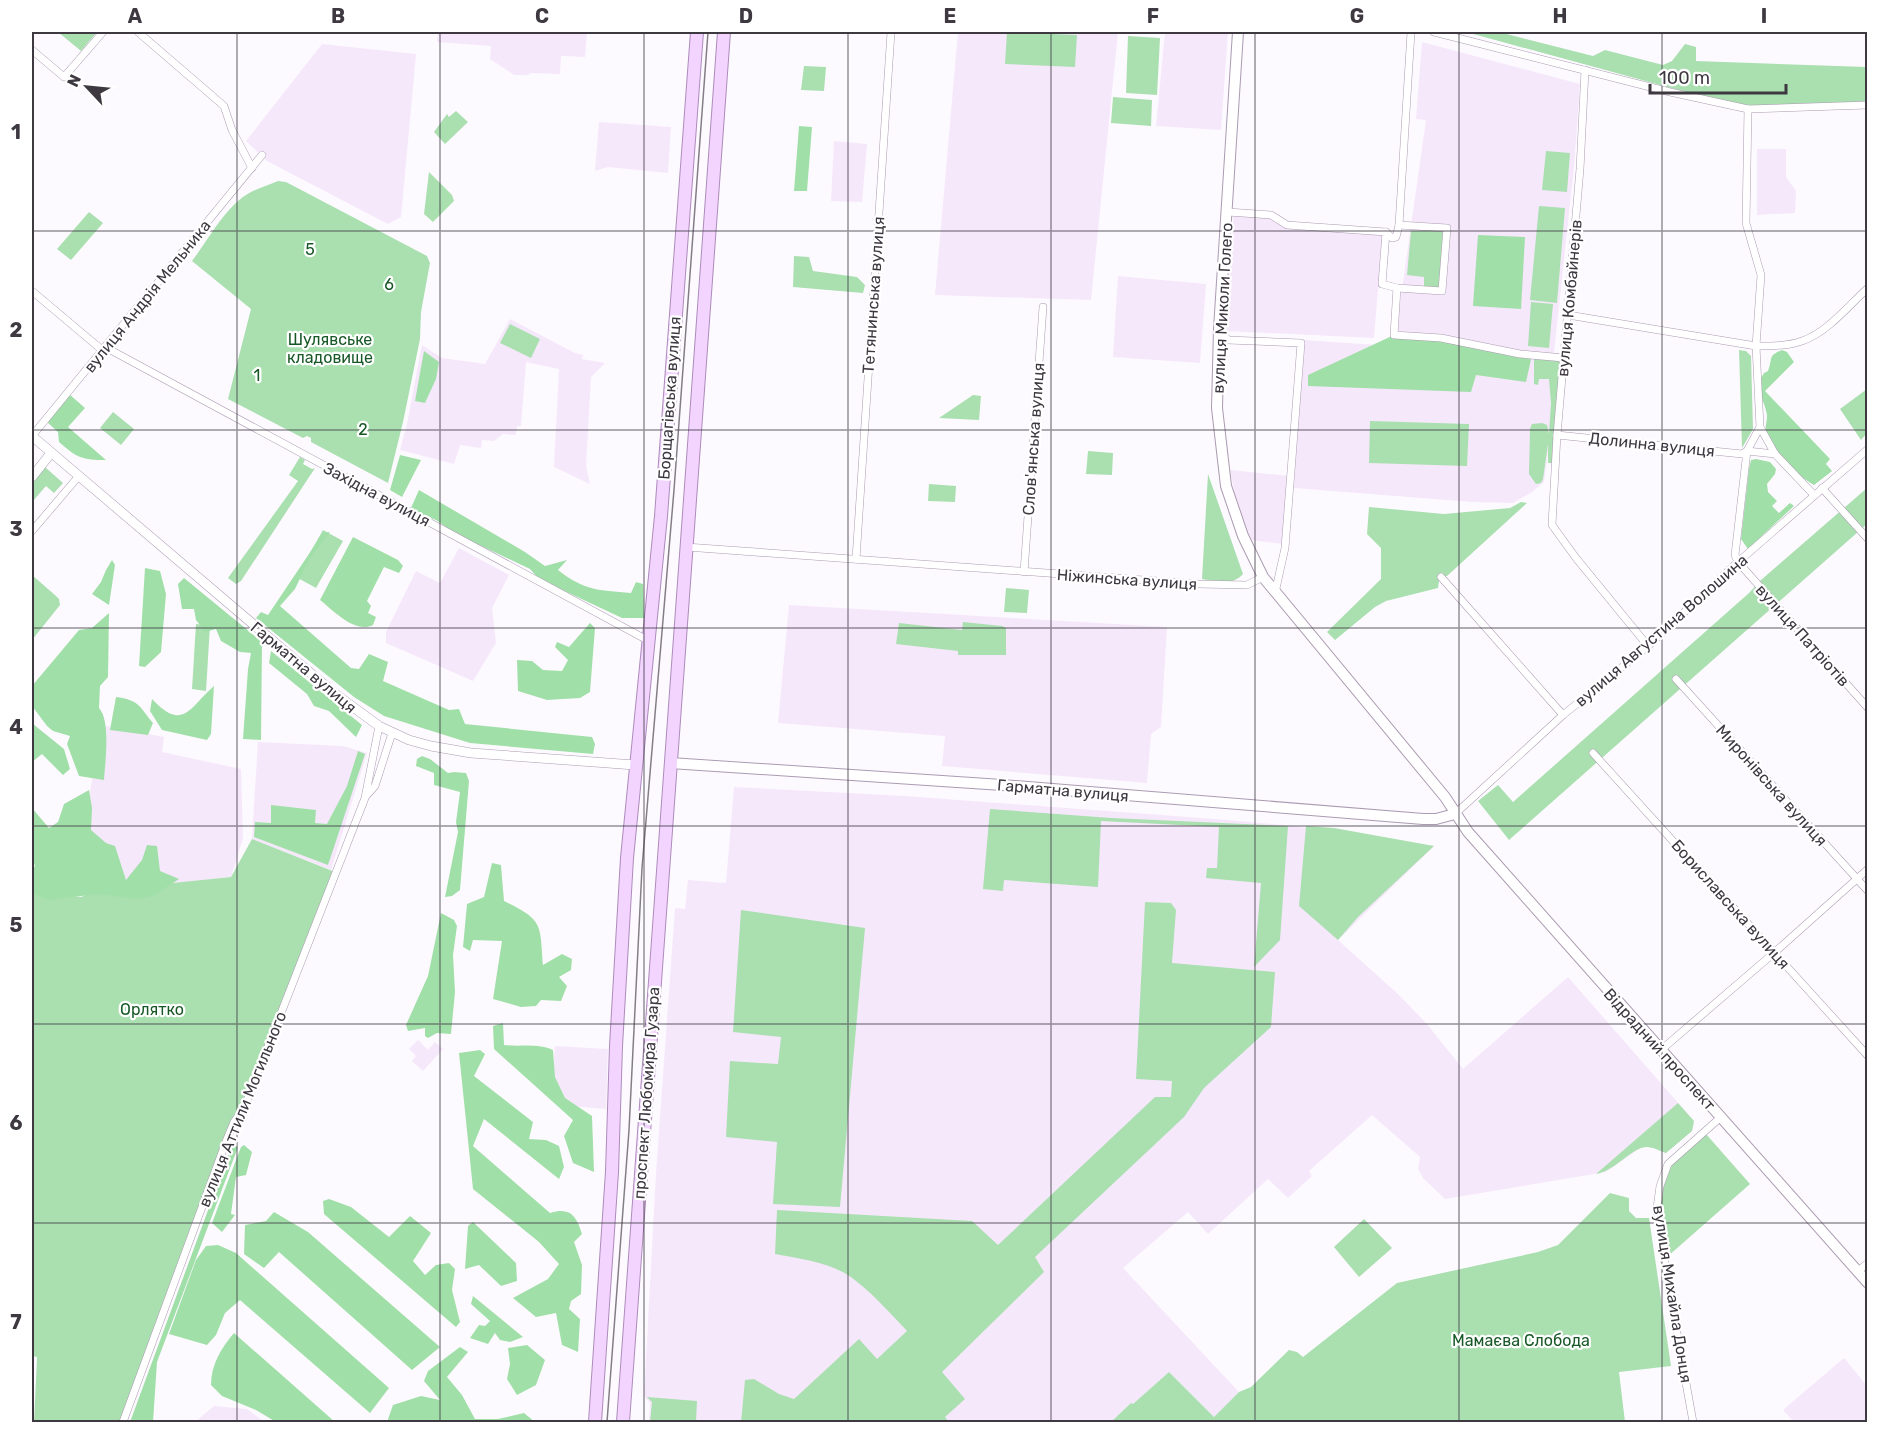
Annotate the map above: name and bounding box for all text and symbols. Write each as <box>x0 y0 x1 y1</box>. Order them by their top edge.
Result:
text: A <box>128 4 143 28</box>
text: B <box>331 4 345 28</box>
text: C <box>535 4 549 28</box>
text: D <box>739 4 753 28</box>
text: E <box>944 4 956 28</box>
text: F <box>1147 4 1159 28</box>
text: G <box>1350 4 1364 28</box>
text: H <box>1553 4 1567 28</box>
text: I <box>1761 4 1767 28</box>
north arrow <box>57 57 117 117</box>
scale bar <box>1650 57 1786 95</box>
text: 100 m <box>1659 67 1710 89</box>
text: N <box>63 71 85 90</box>
text: 1 <box>11 120 21 144</box>
street label: вулиця Андрія Мельника <box>80 216 215 376</box>
street label: Тетянинська вулиця <box>859 216 888 374</box>
street label: вулиця Комбайнерів <box>1553 219 1586 377</box>
street label: вулиця Миколи Голего <box>1209 222 1236 394</box>
park label: 5 <box>305 240 315 259</box>
park label: 6 <box>384 275 394 294</box>
street label: Борщагівська вулиця <box>654 316 685 480</box>
text: 2 <box>10 318 23 342</box>
park label: Шулявське кладовище <box>287 330 373 367</box>
street label: Слов'янська вулиця <box>1019 362 1048 516</box>
park label: 1 <box>254 366 260 385</box>
park label: 2 <box>358 420 368 439</box>
street label: Долинна вулиця <box>1588 428 1716 461</box>
street label: Західна вулиця <box>320 458 433 531</box>
text: 3 <box>9 517 23 541</box>
street label: вулиця Августина Волошина <box>1571 550 1751 710</box>
street label: Ніжинська вулиця <box>1056 565 1198 594</box>
street label: вулиця Патріотів <box>1752 580 1853 690</box>
street label: Гарматна вулиця <box>247 618 360 717</box>
text: 4 <box>9 715 23 739</box>
street label: Миронівська вулиця <box>1712 721 1831 850</box>
street label: Гарматна вулиця <box>996 775 1130 806</box>
street label: Бориславська вулиця <box>1667 836 1794 973</box>
text: 5 <box>10 913 23 937</box>
street label: Відрадний проспект <box>1600 984 1719 1114</box>
street label: проспект Любомира Гузара <box>630 986 663 1200</box>
park label: Орлятко <box>120 1000 184 1019</box>
street label: вулиця Аттили Могильного <box>194 1009 290 1210</box>
text: 6 <box>9 1111 23 1135</box>
street label: вулиця Михайла Донця <box>1649 1204 1696 1384</box>
text: 7 <box>10 1310 22 1334</box>
park label: Мамаєва Слобода <box>1452 1331 1590 1350</box>

